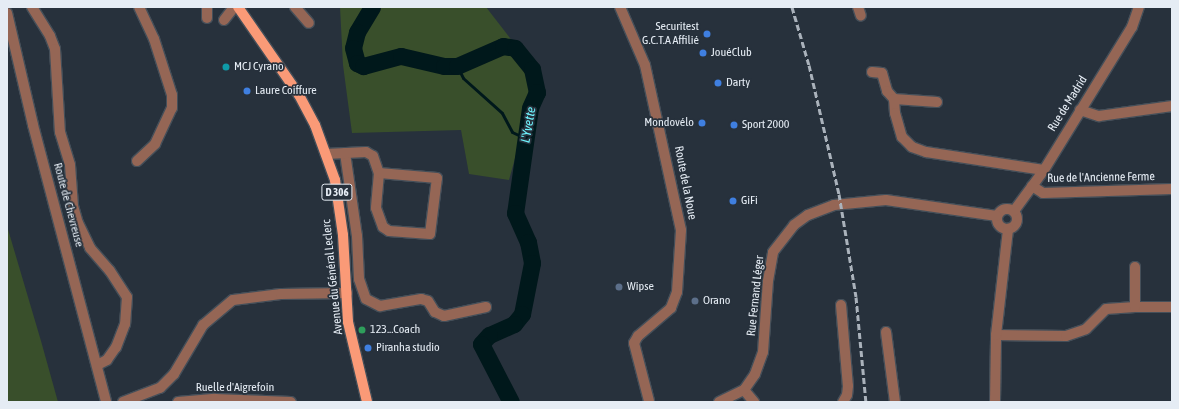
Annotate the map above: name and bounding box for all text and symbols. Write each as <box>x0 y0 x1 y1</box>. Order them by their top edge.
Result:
place label: Securitest G.C.T.A Affilié <box>642 20 699 48</box>
marker: Securitest G.C.T.A Affilié <box>702 29 712 39</box>
place label: JouéClub <box>711 46 752 60</box>
marker: JouéClub <box>698 48 708 58</box>
place label: MCJ Cyrano <box>234 60 284 74</box>
marker: MCJ Cyrano <box>221 62 231 72</box>
street label: Rue de Madrid <box>1045 73 1091 135</box>
place label: Darty <box>726 76 750 90</box>
marker: Darty <box>713 78 723 88</box>
place label: Laure Coiffure <box>255 84 317 98</box>
marker: Laure Coiffure <box>242 86 252 96</box>
water label: L'Yvette <box>518 106 540 144</box>
place label: Mondovélo <box>644 116 694 130</box>
marker: Mondovélo <box>697 118 707 128</box>
place label: Sport 2000 <box>742 118 789 132</box>
marker: Sport 2000 <box>729 120 739 130</box>
street label: Route de la Noue <box>671 145 699 221</box>
street label: Route de Chevreuse <box>50 161 86 249</box>
street label: Rue de l'Ancienne Ferme <box>1047 170 1155 186</box>
road number: D 306 <box>321 183 353 201</box>
place label: GiFi <box>741 194 758 208</box>
marker: GiFi <box>728 196 738 206</box>
street label: Avenue du Général Leclerc <box>320 219 346 335</box>
street label: Rue Fernand Léger <box>745 255 767 337</box>
place label: Wipse <box>627 280 654 294</box>
marker: Wipse <box>614 282 624 292</box>
place label: Orano <box>703 294 730 308</box>
marker: Orano <box>690 296 700 306</box>
place label: 123...Coach <box>370 323 420 337</box>
marker: 123...Coach <box>357 325 367 335</box>
place label: Piranha studio <box>376 341 440 355</box>
marker: Piranha studio <box>363 343 373 353</box>
street label: Ruelle d'Aigrefoin <box>196 381 274 395</box>

